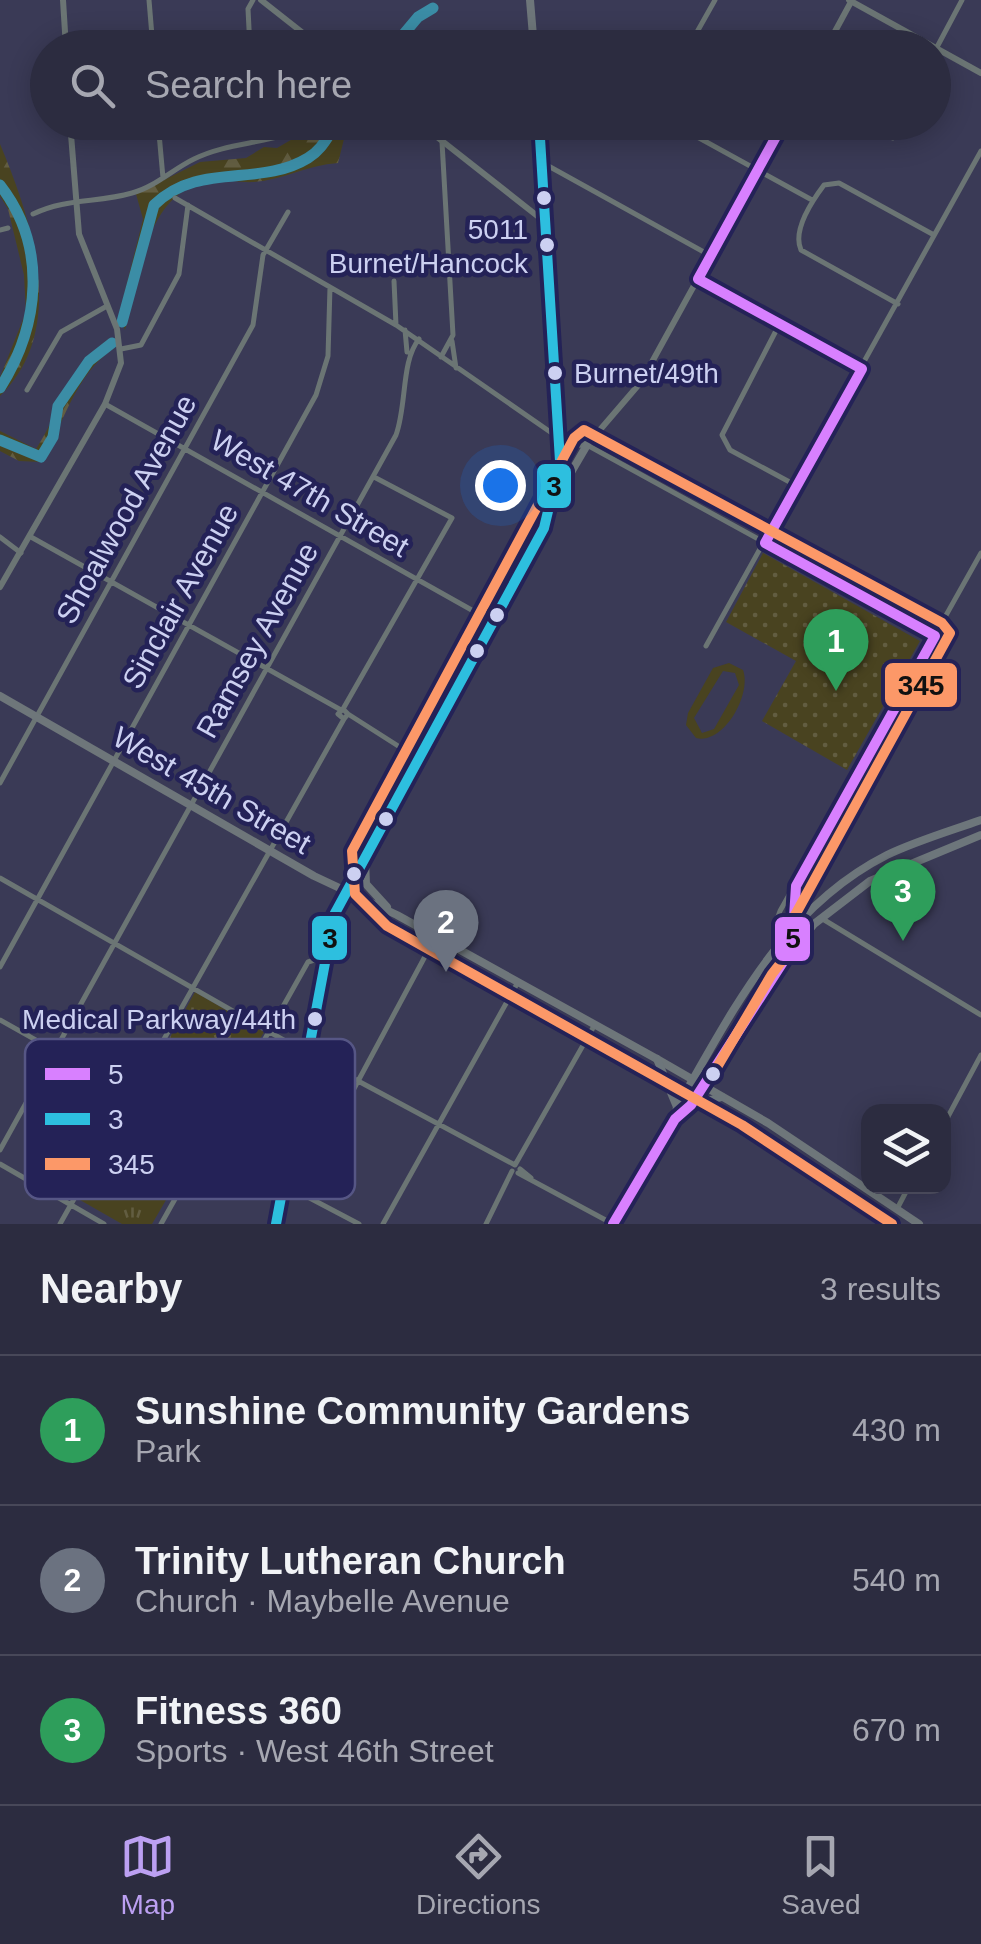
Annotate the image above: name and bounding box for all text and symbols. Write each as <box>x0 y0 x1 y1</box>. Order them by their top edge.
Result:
search box <box>30 30 951 140</box>
icon: search <box>65 58 120 113</box>
text: Search here <box>145 64 352 106</box>
unlabelled marker <box>534 188 554 208</box>
place label: 5011 Burnet/Hancock <box>329 214 529 279</box>
marker: 5011 Burnet/Hancock <box>537 235 557 255</box>
place label: Burnet/49th <box>574 358 719 389</box>
marker: Burnet/49th <box>545 363 565 383</box>
street label: Shoalwood Avenue <box>49 389 203 629</box>
street label: West 47th Street <box>205 423 415 563</box>
your location <box>475 460 526 511</box>
line badge: 3 <box>535 462 573 510</box>
text: 3 <box>546 471 562 502</box>
street label: Sinclair Avenue <box>116 498 244 694</box>
street label: Ramsey Avenue <box>190 537 324 743</box>
unlabelled marker <box>487 605 507 625</box>
pin: 1 <box>804 608 868 691</box>
unlabelled marker <box>467 641 487 661</box>
line badge: 345 <box>883 661 959 709</box>
text: 345 <box>898 670 944 701</box>
street label: West 45th Street <box>107 720 317 860</box>
unlabelled marker <box>376 809 396 829</box>
pin: 3 <box>870 858 936 941</box>
unlabelled marker <box>344 864 364 884</box>
pin: 2 <box>414 890 478 972</box>
line badge: 3 <box>310 914 349 962</box>
line badge: 5 <box>773 915 812 963</box>
text: 3 <box>322 923 338 954</box>
text: 5 <box>785 923 801 954</box>
place label: Medical Parkway/44th <box>22 1004 296 1035</box>
marker: Medical Parkway/44th <box>305 1009 325 1029</box>
legend <box>25 1039 355 1199</box>
text: 5 <box>108 1059 124 1090</box>
unlabelled marker <box>703 1064 723 1084</box>
text: 3 <box>108 1104 124 1135</box>
map controls <box>861 1104 951 1194</box>
button: layers <box>861 1104 951 1194</box>
text: 345 <box>108 1149 155 1180</box>
text: Nearby <box>40 1265 182 1312</box>
text: 3 results <box>820 1271 941 1307</box>
text: Sunshine Community Gardens <box>135 1390 690 1432</box>
text: 1 <box>64 1412 81 1448</box>
text: 430 m <box>852 1412 941 1448</box>
text: Park <box>135 1433 201 1469</box>
text: Trinity Lutheran Church <box>135 1540 566 1582</box>
text: 2 <box>64 1562 81 1598</box>
text: 540 m <box>852 1562 941 1598</box>
text: Church · Maybelle Avenue <box>135 1583 510 1619</box>
text: Fitness 360 <box>135 1690 342 1732</box>
text: 3 <box>64 1712 81 1748</box>
text: 670 m <box>852 1712 941 1748</box>
text: Sports · West 46th Street <box>135 1733 494 1769</box>
tab: Map <box>120 1829 175 1921</box>
tab: Directions <box>416 1829 541 1921</box>
tab: Saved <box>781 1829 861 1921</box>

